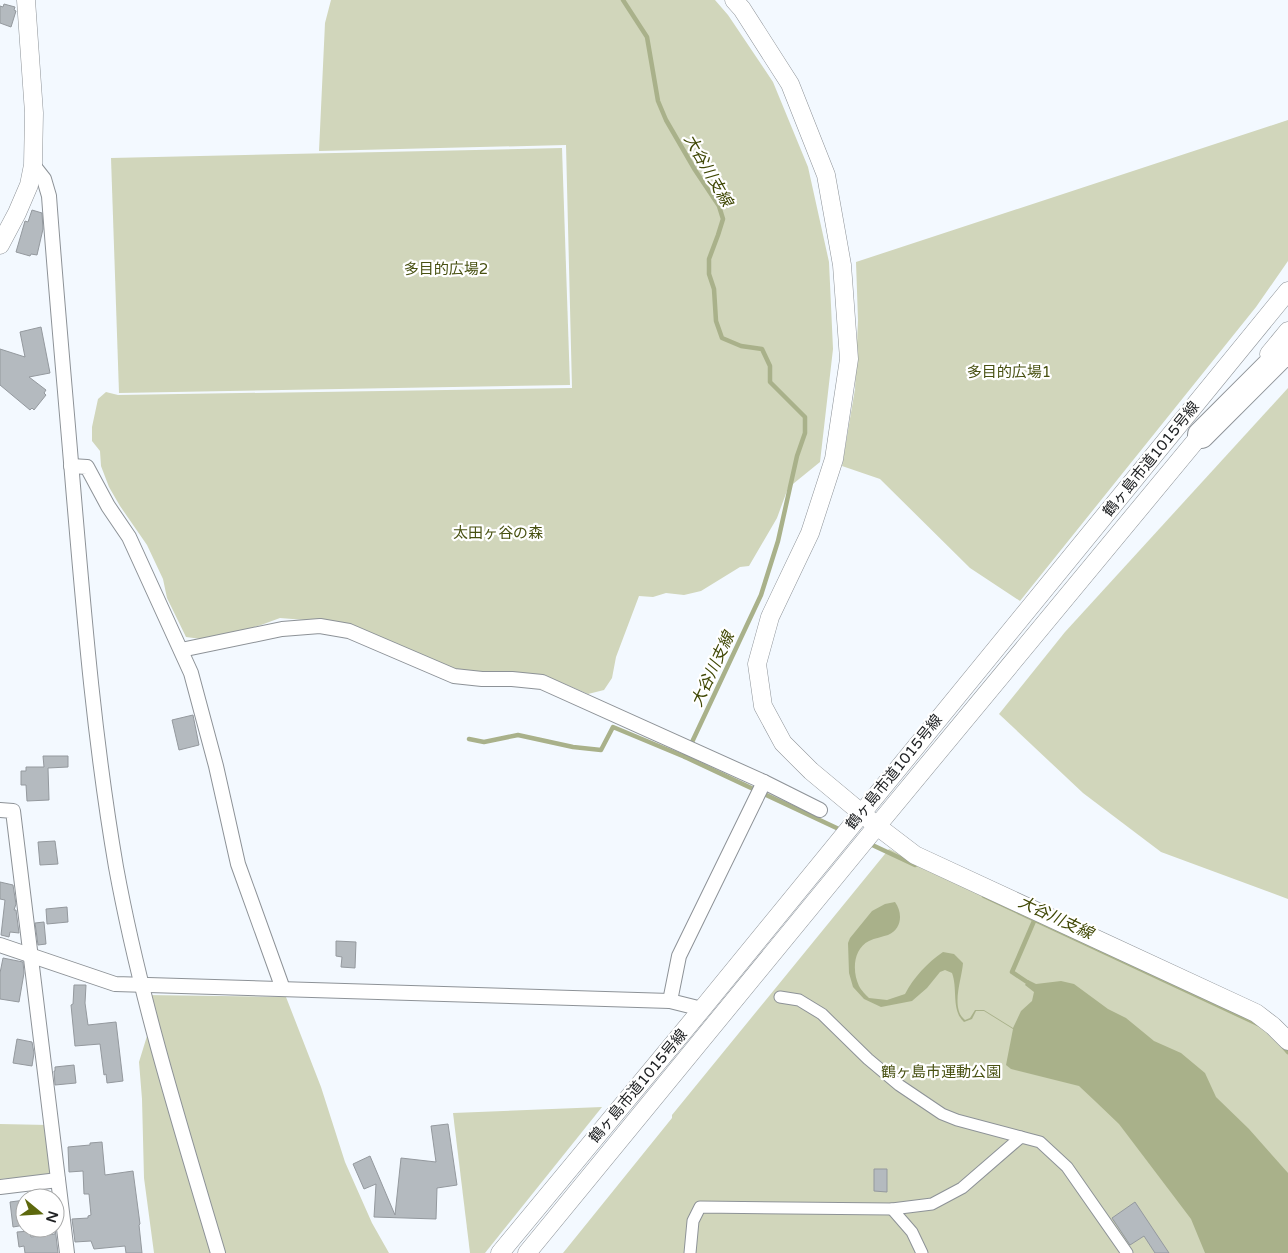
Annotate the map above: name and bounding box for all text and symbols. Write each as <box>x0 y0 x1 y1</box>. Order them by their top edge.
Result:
water label: 大谷川支線 <box>679 131 738 212</box>
park label: 多目的広場2 <box>404 260 488 278</box>
park label: 多目的広場1 <box>967 363 1051 381</box>
street label: 鶴ヶ島市道1015号線 <box>1099 398 1203 520</box>
park label: 太田ヶ谷の森 <box>453 524 543 542</box>
water label: 大谷川支線 <box>687 627 740 710</box>
street label: 鶴ヶ島市道1015号線 <box>842 711 946 833</box>
water label: 大谷川支線 <box>1015 892 1098 945</box>
street label: 鶴ヶ島市道1015号線 <box>585 1026 691 1146</box>
park label: 鶴ヶ島市運動公園 <box>881 1063 1001 1081</box>
north arrow <box>15 1188 65 1238</box>
text: N <box>42 1209 62 1225</box>

